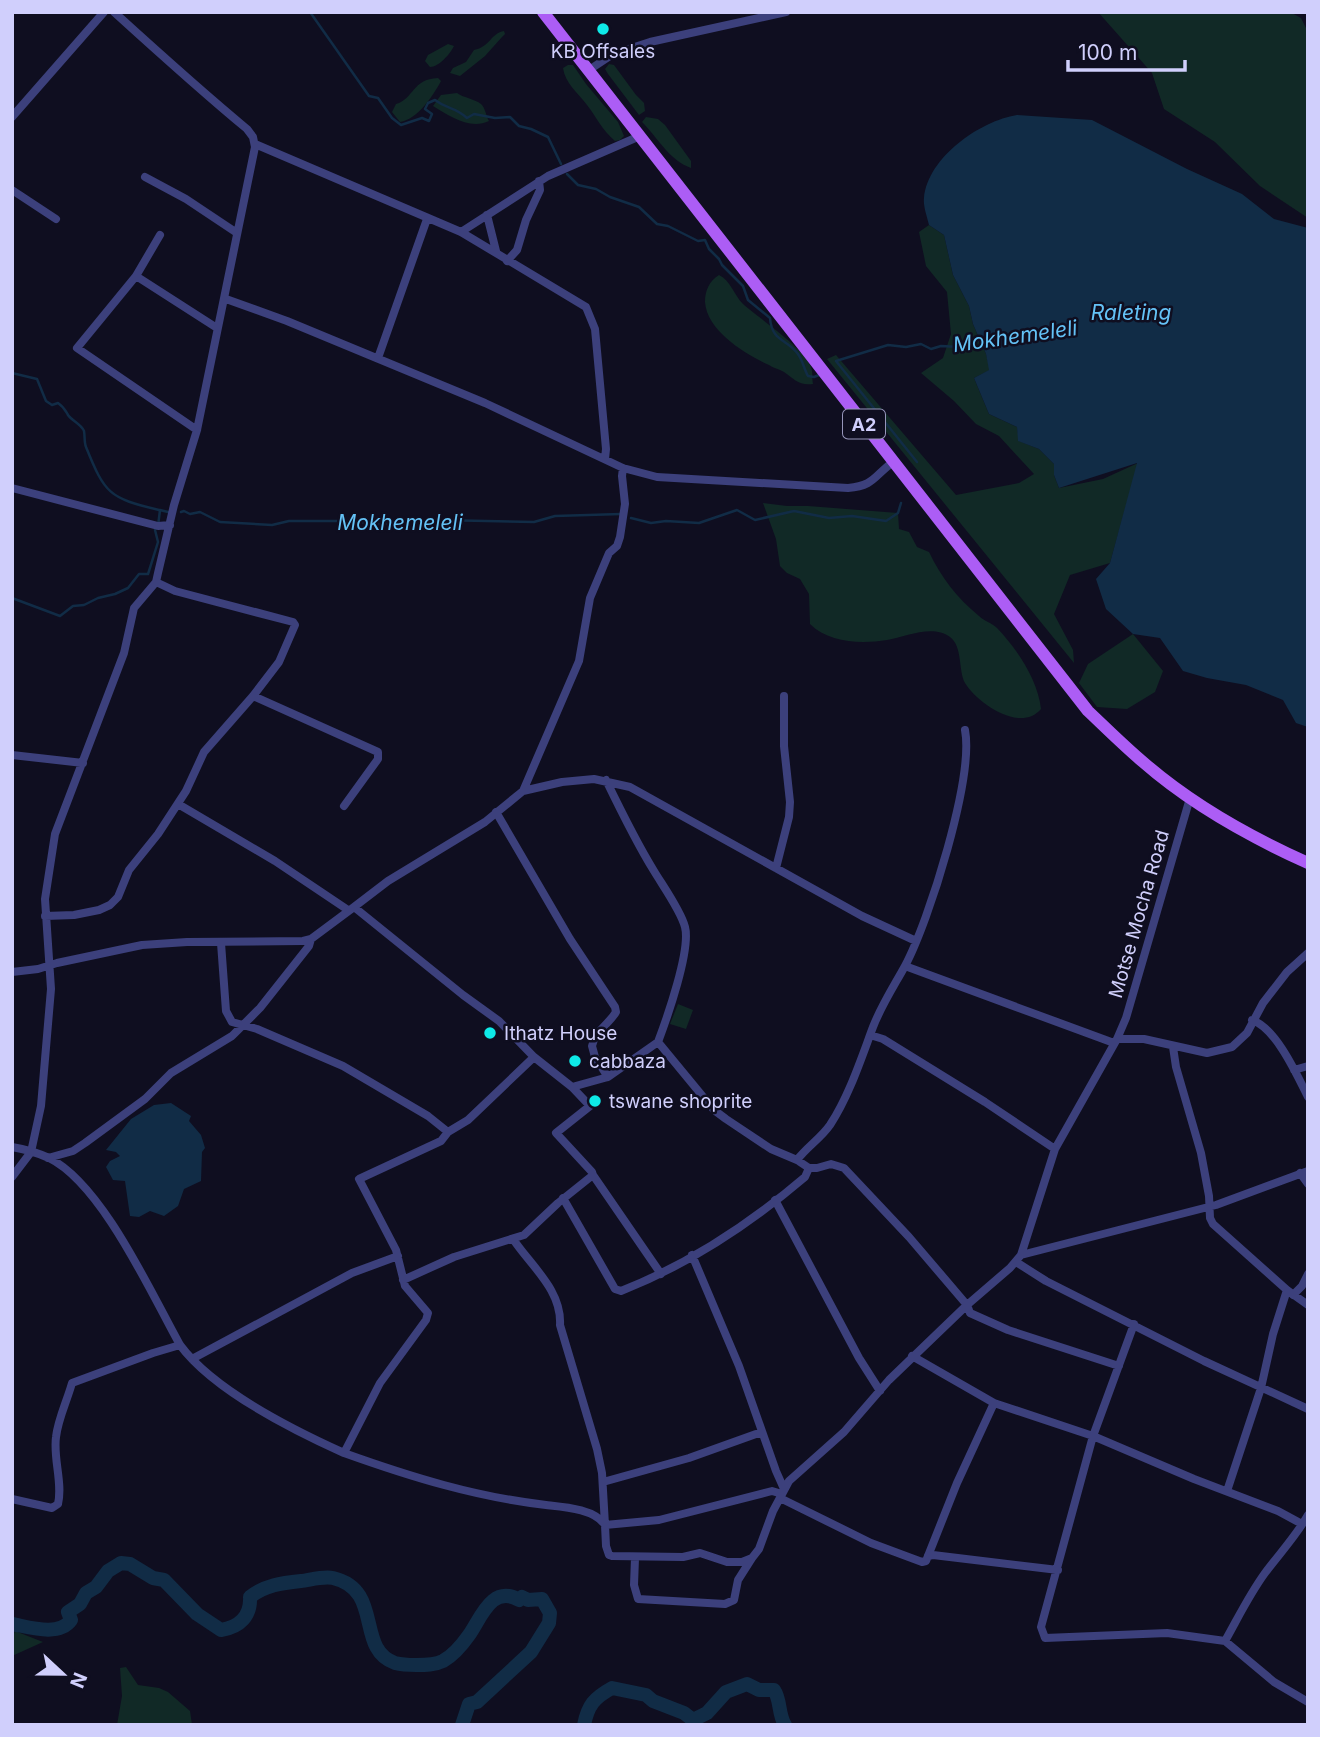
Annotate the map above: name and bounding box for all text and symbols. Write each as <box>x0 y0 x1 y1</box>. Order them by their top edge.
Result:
marker: KB Offsales <box>595 21 611 37</box>
scale bar <box>1068 28 1185 72</box>
place label: KB Offsales <box>551 40 655 63</box>
text: 100 m <box>1078 40 1137 65</box>
water label: Raleting <box>1091 300 1171 325</box>
water label: Mokhemeleli <box>951 315 1080 357</box>
road number: A2 <box>843 410 885 438</box>
water label: Mokhemeleli <box>337 510 464 535</box>
street label: Motse Mocha Road <box>1104 827 1174 1001</box>
place label: Ithatz House <box>504 1022 617 1045</box>
marker: Ithatz House <box>482 1025 498 1041</box>
place label: cabbaza <box>589 1050 666 1073</box>
marker: cabbaza <box>567 1053 583 1069</box>
place label: tswane shoprite <box>609 1090 752 1113</box>
marker: tswane shoprite <box>587 1093 603 1109</box>
north arrow <box>28 1639 98 1709</box>
text: N <box>65 1669 92 1691</box>

